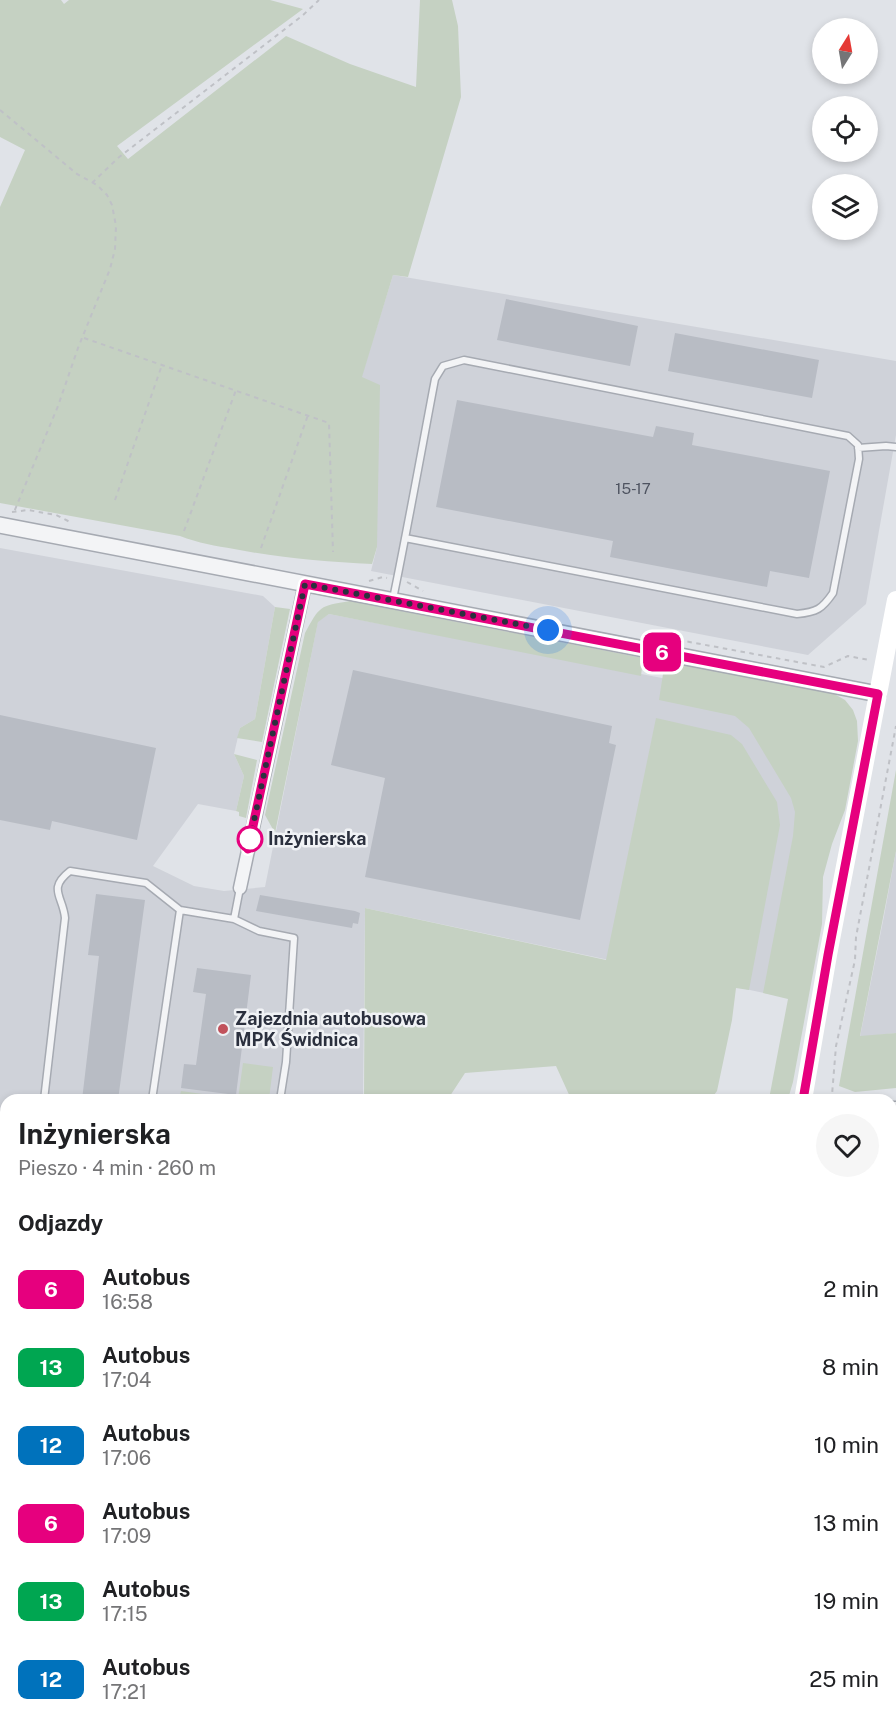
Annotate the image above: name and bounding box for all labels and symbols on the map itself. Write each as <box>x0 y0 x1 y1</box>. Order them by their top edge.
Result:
north arrow <box>812 18 878 84</box>
house number: 15-17 <box>615 480 651 497</box>
your location <box>533 615 563 645</box>
line badge: 6 <box>642 632 682 672</box>
marker: Inżynierska <box>237 826 263 852</box>
place label: Inżynierska <box>268 828 366 849</box>
place label: Zajezdnia autobusowa MPK Świdnica <box>235 1008 426 1050</box>
marker: Zajezdnia autobusowa MPK Świdnica <box>216 1022 230 1036</box>

